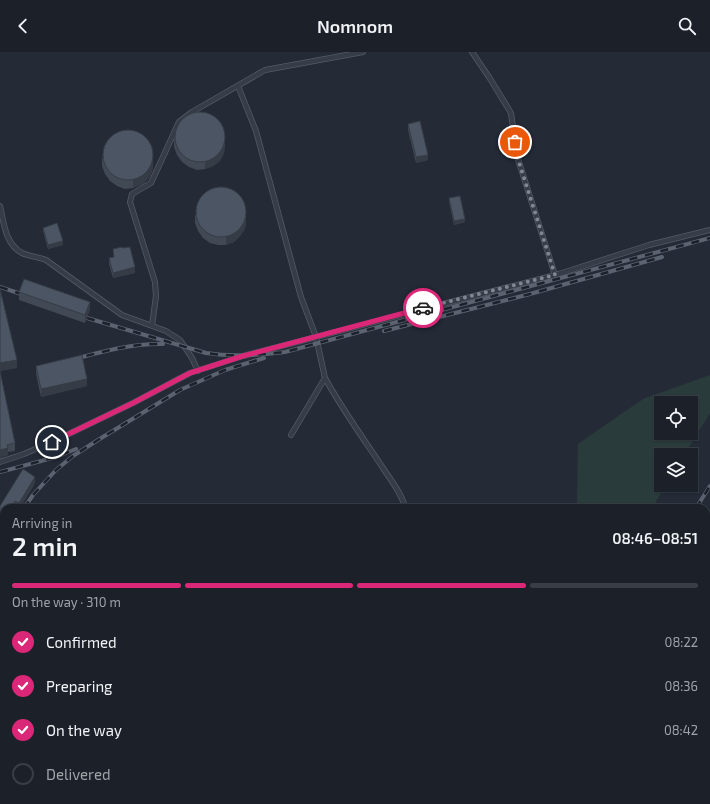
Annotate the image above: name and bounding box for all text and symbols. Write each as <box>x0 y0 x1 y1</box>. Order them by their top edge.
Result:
icon: back <box>12 15 34 37</box>
text: Nomnom <box>317 15 393 37</box>
icon: search <box>676 15 698 37</box>
pin <box>498 125 532 159</box>
icon: bag <box>504 131 526 153</box>
courier <box>403 288 443 328</box>
icon: car <box>412 297 434 319</box>
map controls <box>654 396 698 492</box>
button: locate <box>654 396 698 440</box>
pin <box>35 425 69 459</box>
icon: home <box>41 431 63 453</box>
button: layers <box>654 448 698 492</box>
text: Arriving in <box>12 515 72 531</box>
text: 08:46–08:51 <box>612 529 698 547</box>
text: 2 min <box>12 530 78 561</box>
text: On the way · 310 m <box>12 594 121 610</box>
icon: check <box>12 631 34 653</box>
text: Confirmed <box>46 633 117 651</box>
text: 08:22 <box>665 634 698 650</box>
icon: check <box>12 675 34 697</box>
text: Preparing <box>46 677 112 695</box>
text: 08:36 <box>665 678 698 694</box>
icon: check <box>12 719 34 741</box>
text: On the way <box>46 721 122 739</box>
text: 08:42 <box>664 722 698 738</box>
text: Delivered <box>46 765 111 783</box>

